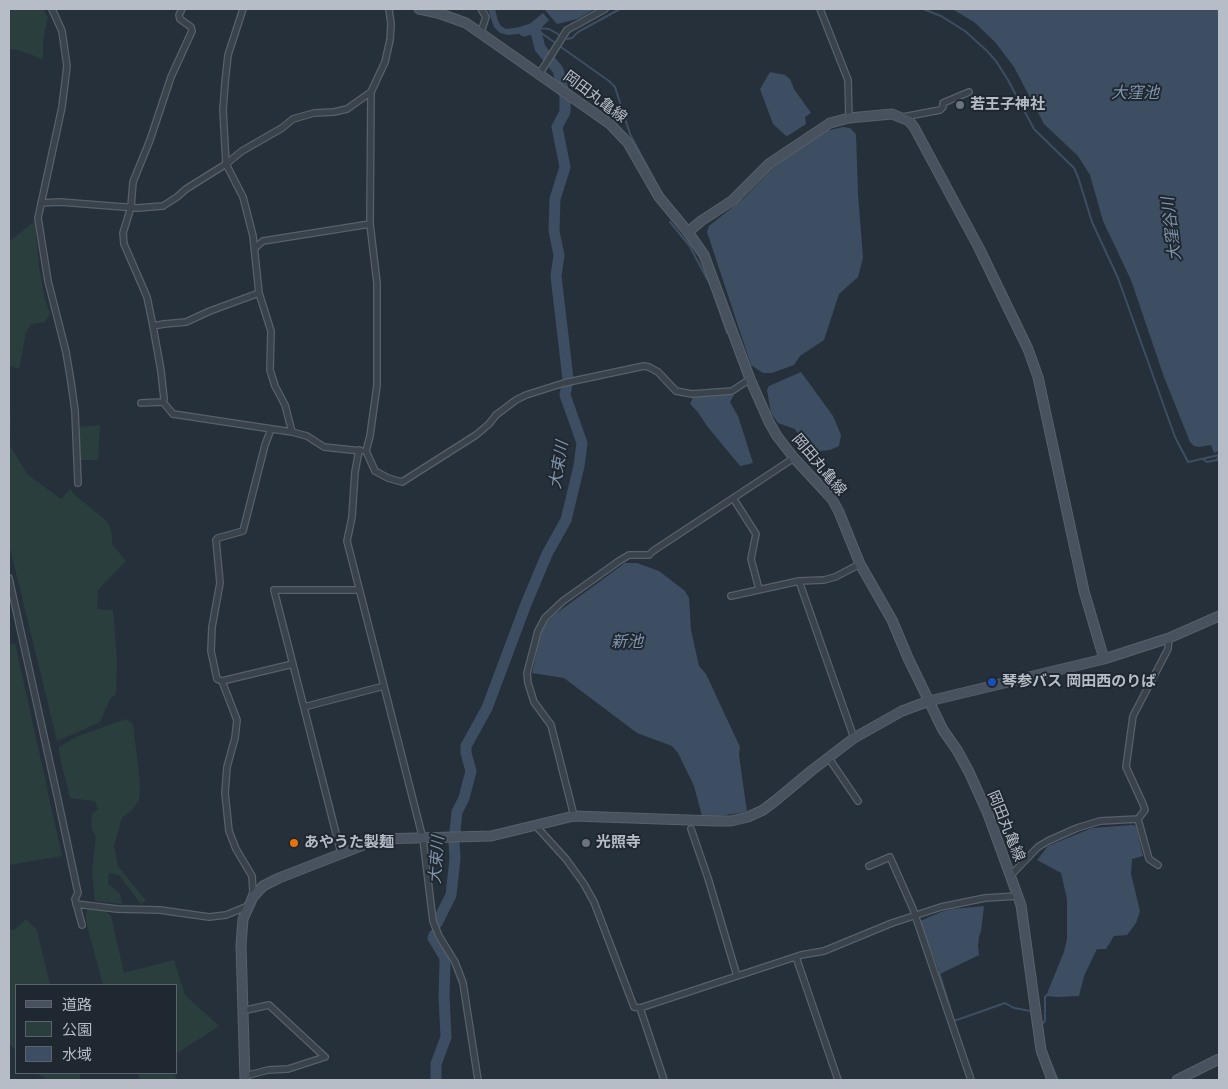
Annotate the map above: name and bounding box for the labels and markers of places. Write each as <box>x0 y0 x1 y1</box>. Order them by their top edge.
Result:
place label: 若王子神社 <box>970 96 1045 114</box>
marker: 若王子神社 <box>954 99 966 111</box>
place label: 琴参バス 岡田西のりば <box>1002 673 1156 691</box>
marker: 琴参バス 岡田西のりば <box>986 676 998 688</box>
place label: あやうた製麺 <box>304 834 394 852</box>
place label: 光照寺 <box>596 834 641 852</box>
marker: あやうた製麺 <box>288 837 300 849</box>
marker: 光照寺 <box>580 837 592 849</box>

